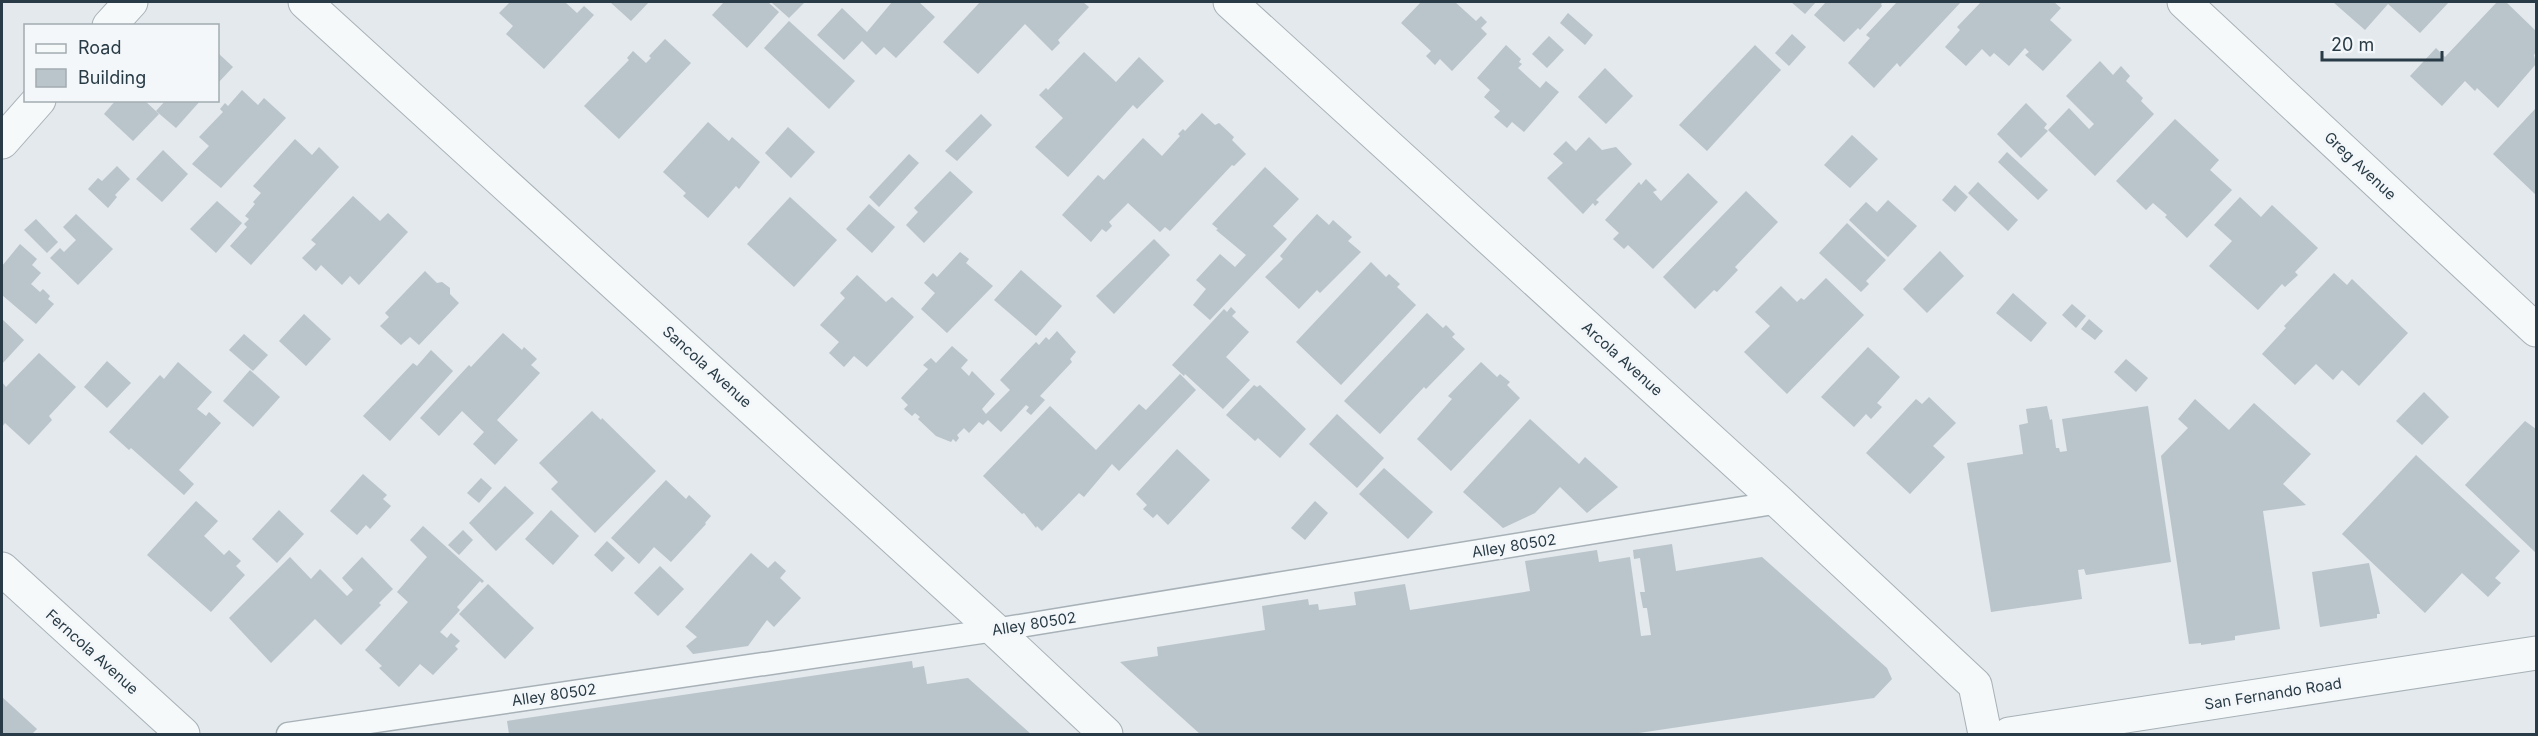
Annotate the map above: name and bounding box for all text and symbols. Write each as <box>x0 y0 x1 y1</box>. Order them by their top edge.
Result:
legend <box>24 24 219 102</box>
scale bar <box>2322 24 2442 62</box>
text: 20 m <box>2331 34 2374 55</box>
text: Road <box>78 37 121 58</box>
text: Building <box>78 67 146 88</box>
street label: Greg Avenue <box>2320 128 2400 204</box>
street label: Arcola Avenue <box>1578 317 1667 400</box>
street label: Sancola Avenue <box>659 322 756 412</box>
street label: Alley 80502 <box>1470 529 1557 562</box>
street label: Ferncola Avenue <box>42 605 143 698</box>
street label: Alley 80502 <box>990 607 1077 640</box>
street label: San Fernando Road <box>2203 673 2343 714</box>
street label: Alley 80502 <box>510 679 597 710</box>

